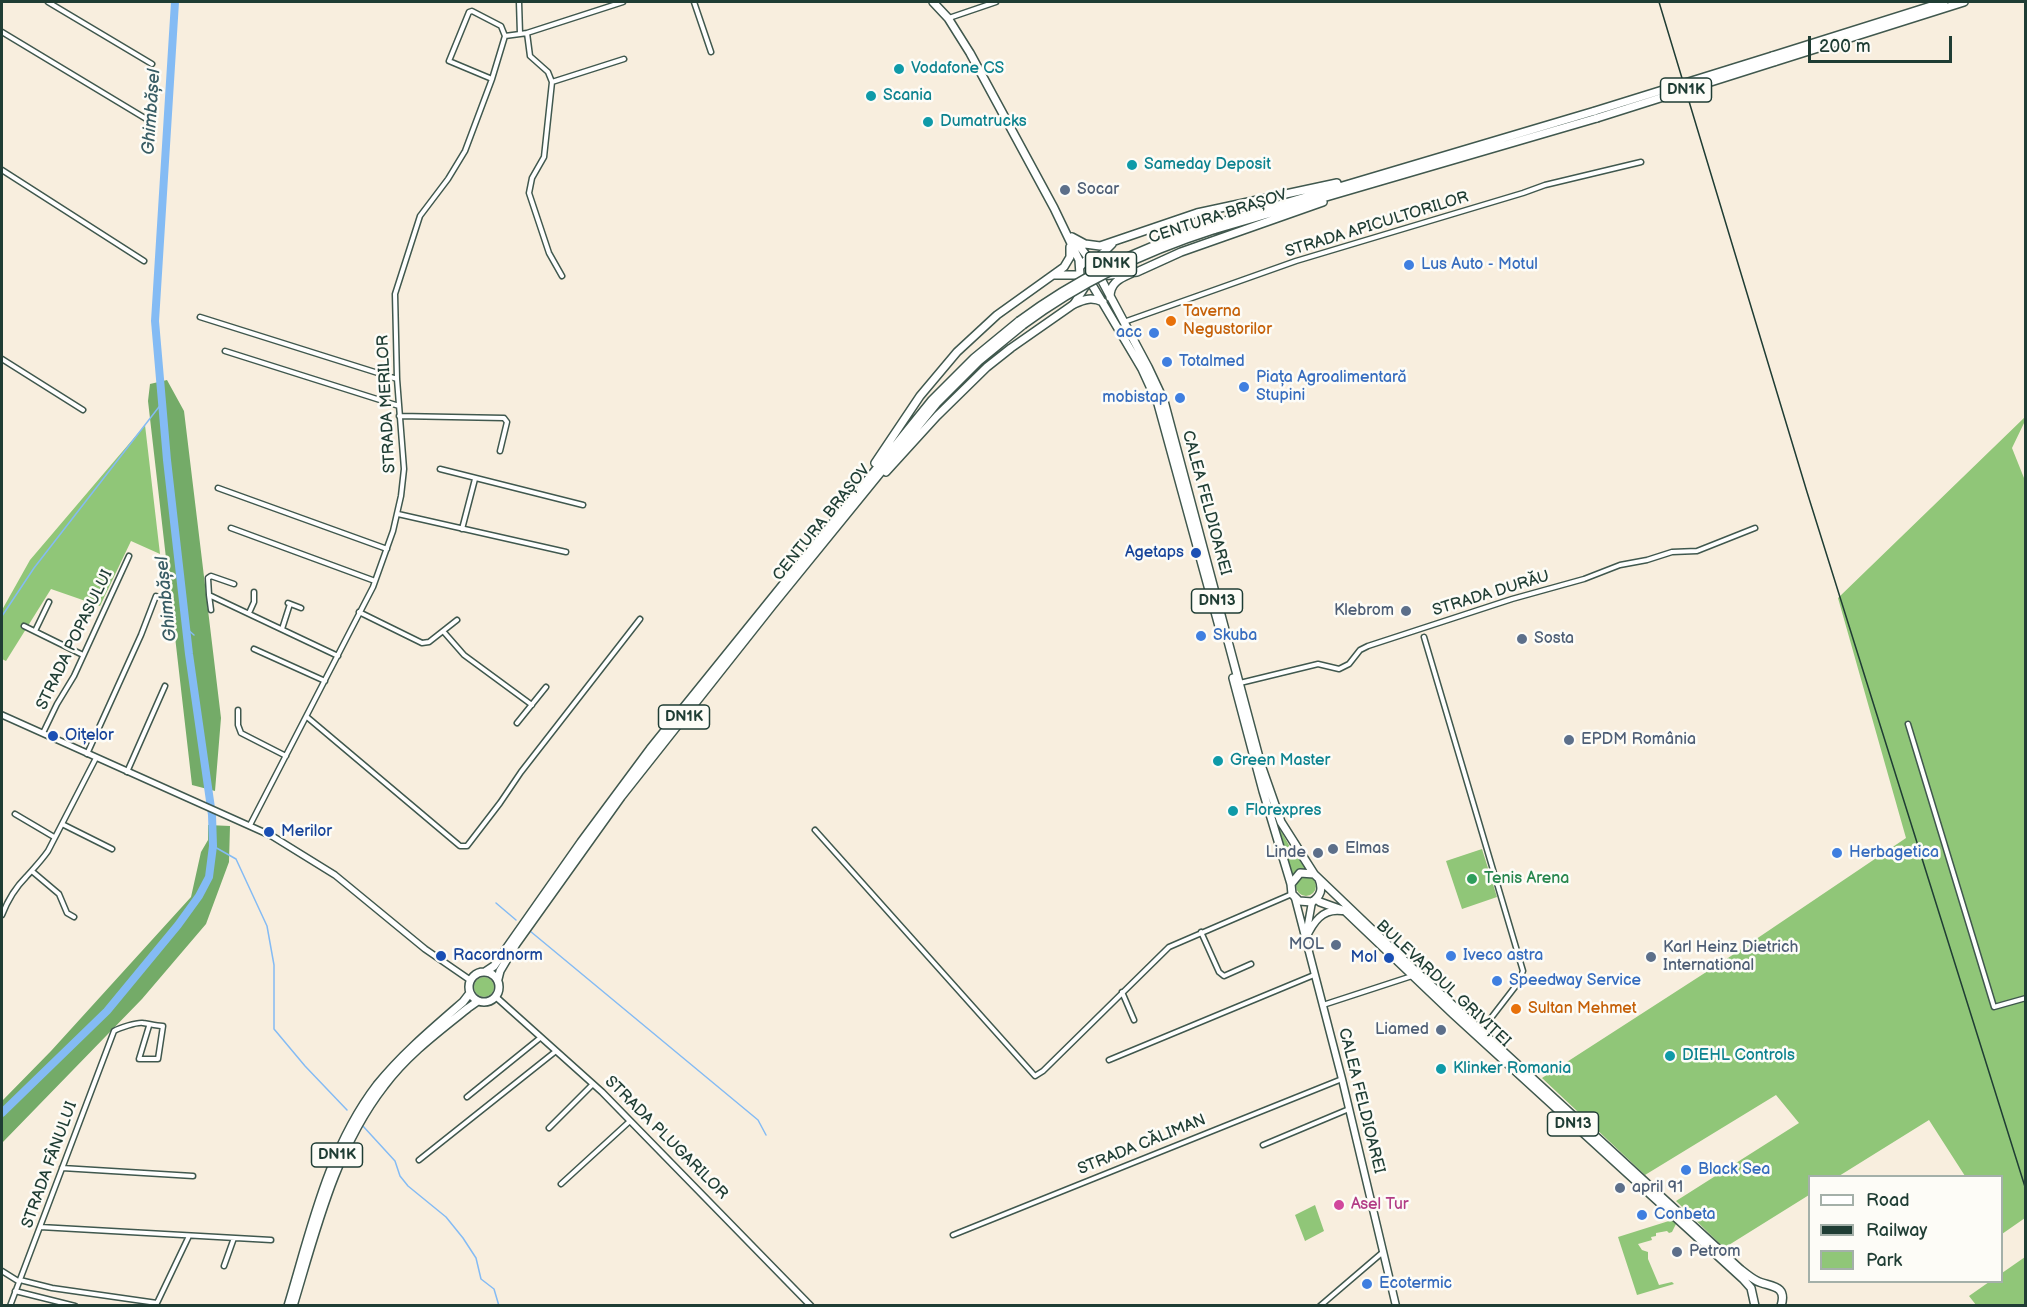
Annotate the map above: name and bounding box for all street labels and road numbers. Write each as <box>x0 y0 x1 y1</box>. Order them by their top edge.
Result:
road number: DN1K <box>1660 78 1712 102</box>
street label: CENTURA BRAȘOV <box>1146 186 1290 248</box>
street label: STRADA APICULTORILOR <box>1283 188 1471 262</box>
road number: DN1K <box>1086 252 1136 276</box>
street label: STRADA MERILOR <box>374 334 400 474</box>
street label: CALEA FELDIOAREI <box>1177 428 1235 578</box>
street label: CENTURA BRAȘOV <box>769 461 875 585</box>
street label: STRADA POPASULUI <box>33 567 117 713</box>
street label: STRADA DURĂU <box>1430 567 1552 621</box>
road number: DN13 <box>1192 589 1242 613</box>
road number: DN1K <box>658 705 710 729</box>
street label: BULEVARDUL GRIVIȚEI <box>1372 917 1514 1051</box>
street label: CALEA FELDIOAREI <box>1334 1026 1388 1176</box>
street label: STRADA PLUGARILOR <box>600 1072 732 1204</box>
street label: STRADA FÂNULUI <box>18 1099 82 1231</box>
street label: STRADA CĂLIMAN <box>1075 1111 1209 1179</box>
road number: DN13 <box>1548 1112 1598 1136</box>
road number: DN1K <box>312 1143 362 1167</box>

